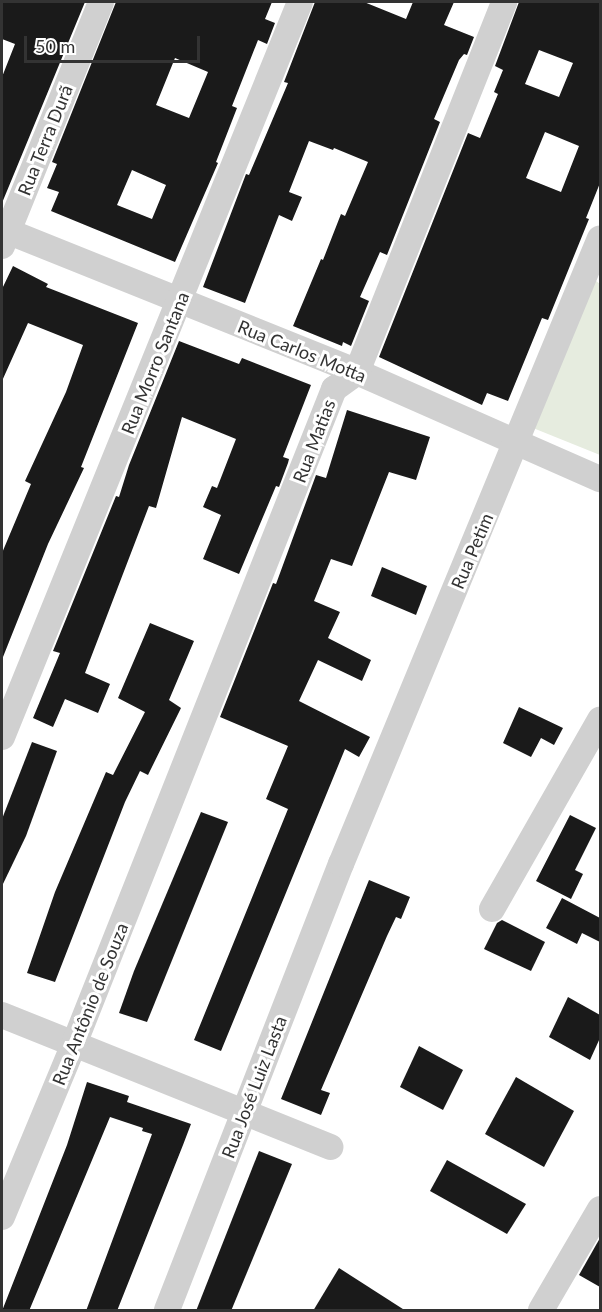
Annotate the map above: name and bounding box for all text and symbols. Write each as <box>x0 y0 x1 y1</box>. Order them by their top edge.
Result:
scale bar <box>27 24 202 62</box>
text: 50 m <box>35 35 75 57</box>
street label: Rua Terra Durã <box>13 81 77 199</box>
street label: Rua Morro Santana <box>117 289 193 437</box>
street label: Rua Carlos Motta <box>235 315 369 387</box>
street label: Rua Matias <box>288 396 340 486</box>
street label: Rua Petim <box>446 510 498 592</box>
street label: Rua Antônio de Souza <box>47 919 133 1089</box>
street label: Rua José Luiz Lasta <box>217 1013 291 1161</box>

